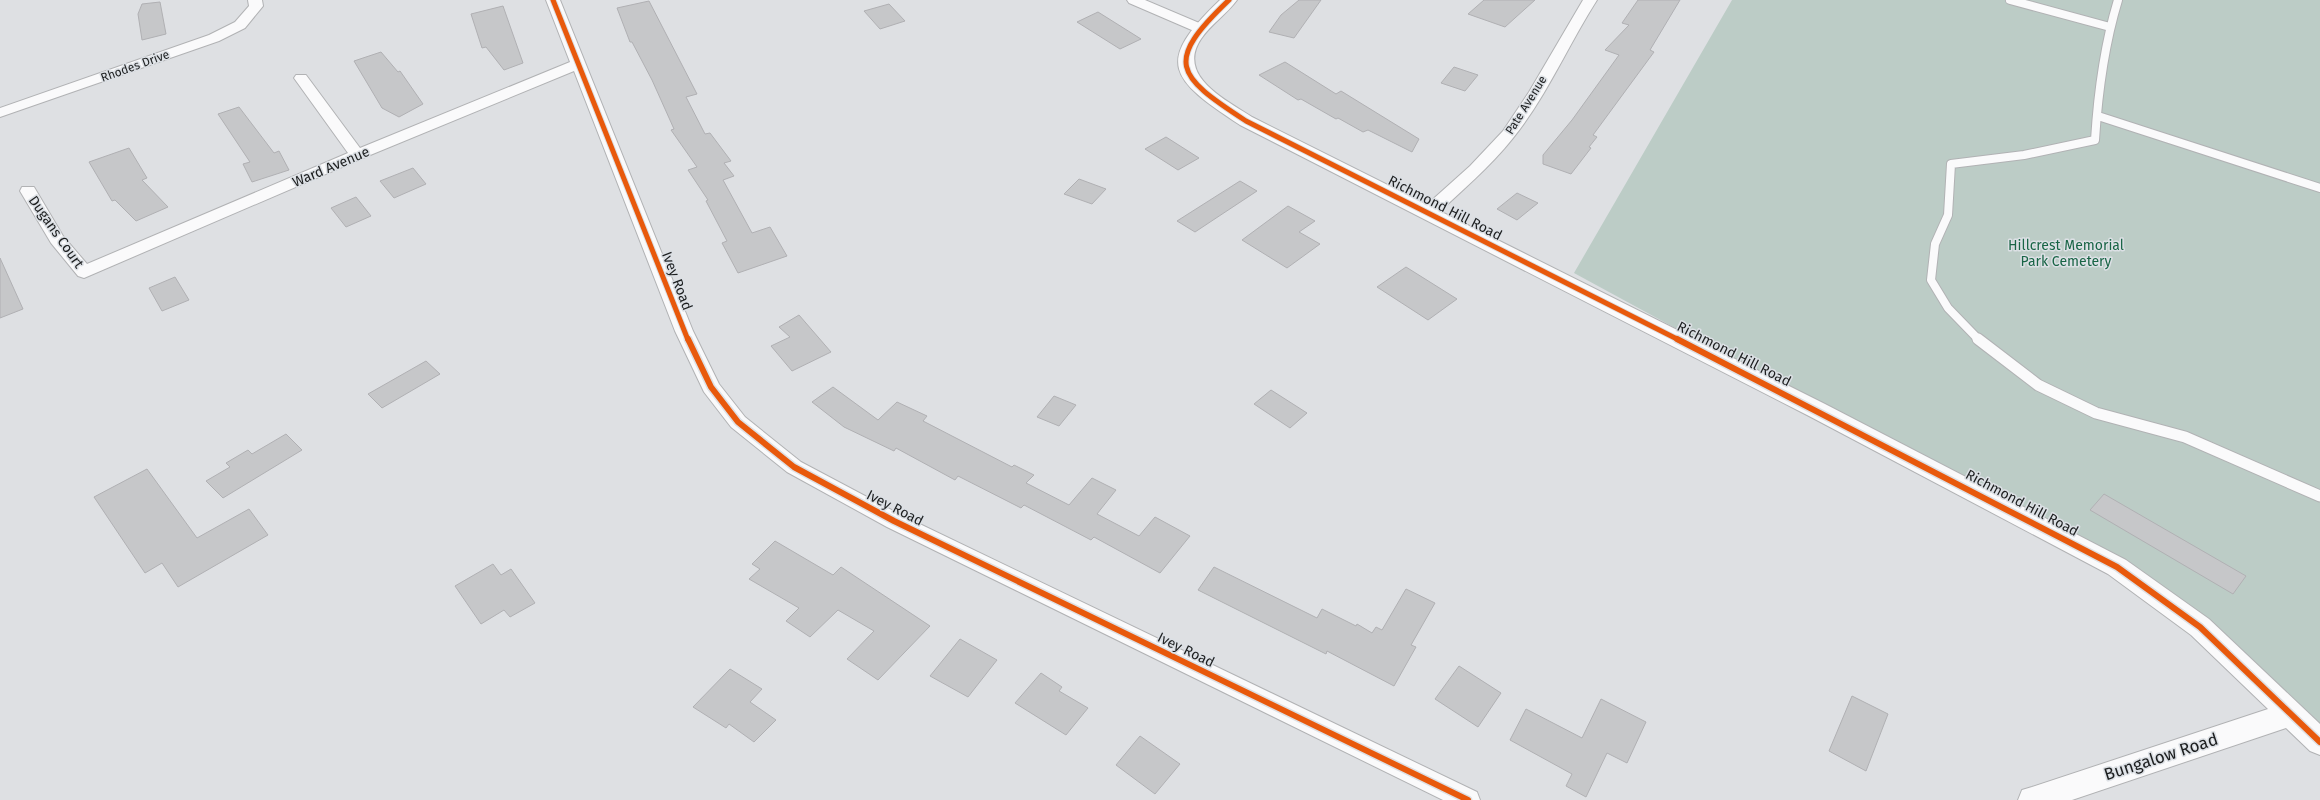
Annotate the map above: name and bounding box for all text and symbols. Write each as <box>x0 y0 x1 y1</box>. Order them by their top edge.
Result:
street label: Rhodes Drive <box>99 47 171 85</box>
street label: Pate Avenue <box>1502 73 1550 137</box>
street label: Ward Avenue <box>290 143 372 191</box>
street label: Richmond Hill Road <box>1385 172 1505 244</box>
street label: Dugans Court <box>25 192 88 272</box>
park label: Hillcrest Memorial Park Cemetery <box>2008 237 2124 270</box>
street label: Ivey Road <box>658 249 696 313</box>
street label: Richmond Hill Road <box>1674 318 1794 390</box>
street label: Richmond Hill Road <box>1963 466 2081 540</box>
street label: Ivey Road <box>864 486 926 530</box>
street label: Ivey Road <box>1155 629 1217 671</box>
street label: Bungalow Road <box>2101 729 2221 785</box>

